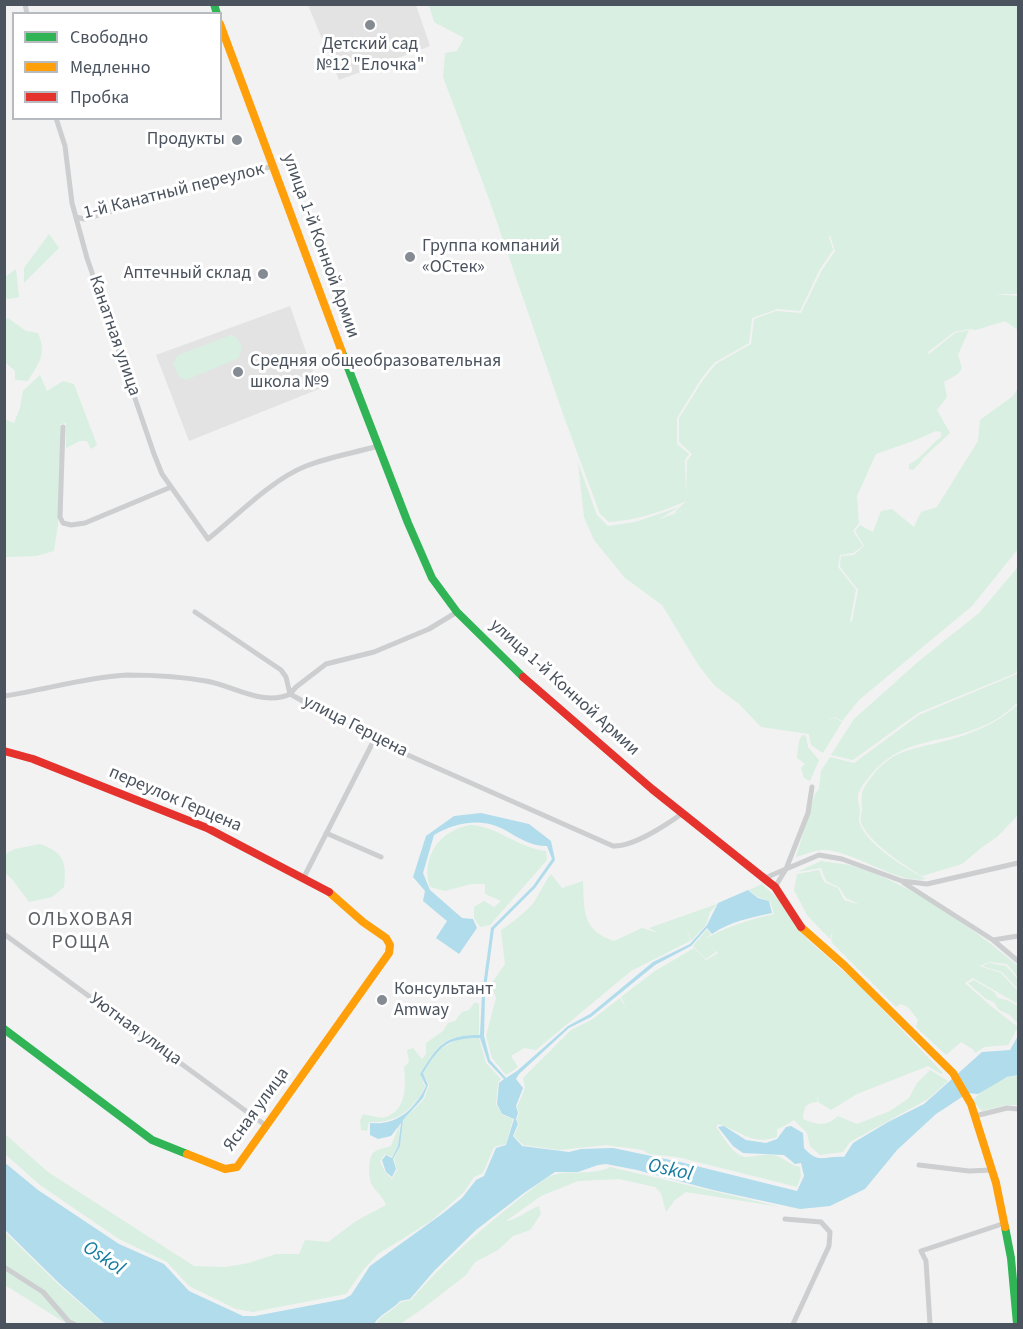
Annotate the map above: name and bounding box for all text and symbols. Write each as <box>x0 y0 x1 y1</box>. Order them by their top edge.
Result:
legend <box>12 12 222 120</box>
marker: Детский сад №12 "Елочка" <box>363 18 377 32</box>
text: Свободно <box>70 25 148 50</box>
place label: Детский сад №12 "Елочка" <box>316 34 424 76</box>
text: Медленно <box>70 55 150 80</box>
text: Пробка <box>70 85 129 110</box>
place label: Продукты <box>147 129 225 151</box>
marker: Продукты <box>230 133 244 147</box>
street label: улица 1-й Конной Армии <box>277 151 363 341</box>
street label: 1-й Канатный переулок <box>81 159 267 225</box>
place label: Группа компаний «ОСтек» <box>422 236 560 278</box>
marker: Группа компаний «ОСтек» <box>403 250 417 264</box>
place label: Аптечный склад <box>124 263 251 285</box>
marker: Аптечный склад <box>256 267 270 281</box>
street label: Канатная улица <box>83 273 145 399</box>
place label: Средняя общеобразовательная школа №9 <box>250 351 501 394</box>
marker: Средняя общеобразовательная школа №9 <box>231 365 245 379</box>
street label: улица 1-й Конной Армии <box>485 615 643 761</box>
street label: улица Герцена <box>299 691 411 763</box>
street label: переулок Герцена <box>105 762 245 838</box>
district label: ОЛЬХОВАЯ РОЩА <box>28 909 134 956</box>
place label: Консультант Amway <box>394 979 493 1022</box>
street label: Уютная улица <box>84 989 186 1071</box>
marker: Консультант Amway <box>375 993 389 1007</box>
street label: Ясная улица <box>219 1064 295 1156</box>
water label: Oskol <box>645 1155 695 1187</box>
water label: Oskol <box>78 1236 128 1282</box>

